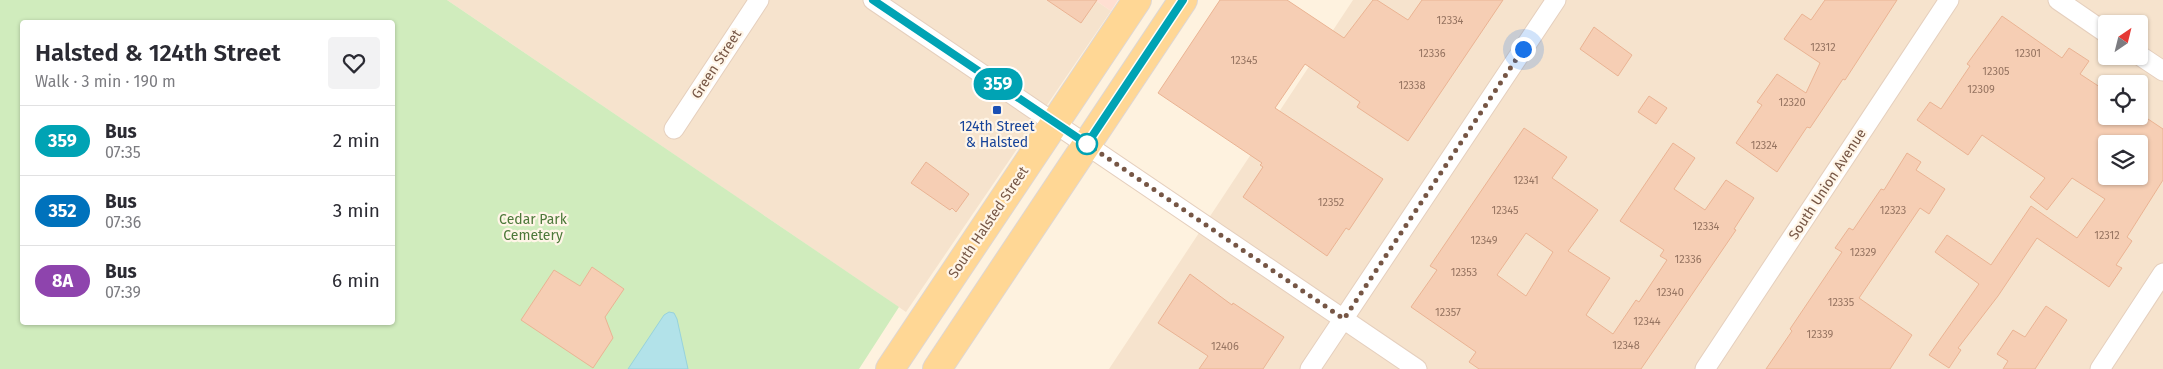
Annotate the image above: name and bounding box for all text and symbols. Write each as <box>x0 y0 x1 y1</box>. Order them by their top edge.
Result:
house number: 12334 <box>1437 14 1464 27</box>
north arrow <box>2098 15 2148 65</box>
map controls <box>2098 15 2148 185</box>
street label: Green Street <box>688 26 746 102</box>
button: heart <box>328 37 380 89</box>
your location <box>1511 37 1536 62</box>
text: Halsted & 124th Street <box>35 39 281 67</box>
house number: 12312 <box>1810 41 1836 54</box>
house number: 12336 <box>1419 47 1446 60</box>
house number: 12301 <box>2015 47 2041 60</box>
house number: 12345 <box>1231 54 1258 67</box>
house number: 12305 <box>1982 65 2010 78</box>
line badge: 359 <box>969 68 1027 100</box>
text: Walk · 3 min · 190 m <box>35 72 176 91</box>
text: 359 <box>984 73 1012 95</box>
button: locate <box>2098 75 2148 125</box>
house number: 12338 <box>1398 79 1426 92</box>
house number: 12309 <box>1967 83 1995 96</box>
house number: 12320 <box>1778 96 1806 109</box>
marker: 124th Street & Halsted <box>991 104 1003 116</box>
place label: 124th Street & Halsted <box>959 118 1035 151</box>
text: Bus <box>105 120 137 143</box>
street label: South Union Avenue <box>1785 126 1870 243</box>
text: 2 min <box>333 129 380 152</box>
text: 359 <box>48 130 77 152</box>
unlabelled marker <box>1076 133 1098 155</box>
button: layers <box>2098 135 2148 185</box>
house number: 12324 <box>1751 139 1777 152</box>
text: 07:35 <box>105 143 141 162</box>
street label: South Halsted Street <box>945 162 1033 281</box>
house number: 12341 <box>1513 174 1539 187</box>
text: Bus <box>105 190 137 213</box>
house number: 12352 <box>1318 196 1344 209</box>
text: 3 min <box>333 199 380 222</box>
text: 352 <box>48 200 77 222</box>
house number: 12345 <box>1492 204 1519 217</box>
house number: 12323 <box>1880 204 1906 217</box>
park label: Cedar Park Cemetery <box>499 211 568 244</box>
text: 07:36 <box>105 213 141 232</box>
house number: 12334 <box>1693 220 1720 233</box>
house number: 12312 <box>2094 229 2120 242</box>
house number: 12349 <box>1471 234 1498 247</box>
house number: 12329 <box>1850 246 1877 259</box>
house number: 12336 <box>1675 253 1702 266</box>
text: Bus <box>105 260 137 283</box>
house number: 12353 <box>1451 266 1477 279</box>
text: 6 min <box>332 269 380 292</box>
text: 8A <box>52 270 73 292</box>
text: 07:39 <box>105 283 141 302</box>
house number: 12340 <box>1656 286 1684 299</box>
house number: 12335 <box>1828 296 1855 309</box>
house number: 12357 <box>1435 306 1461 319</box>
house number: 12344 <box>1633 315 1661 328</box>
house number: 12339 <box>1807 328 1834 341</box>
house number: 12348 <box>1612 339 1640 352</box>
house number: 12406 <box>1211 340 1239 353</box>

